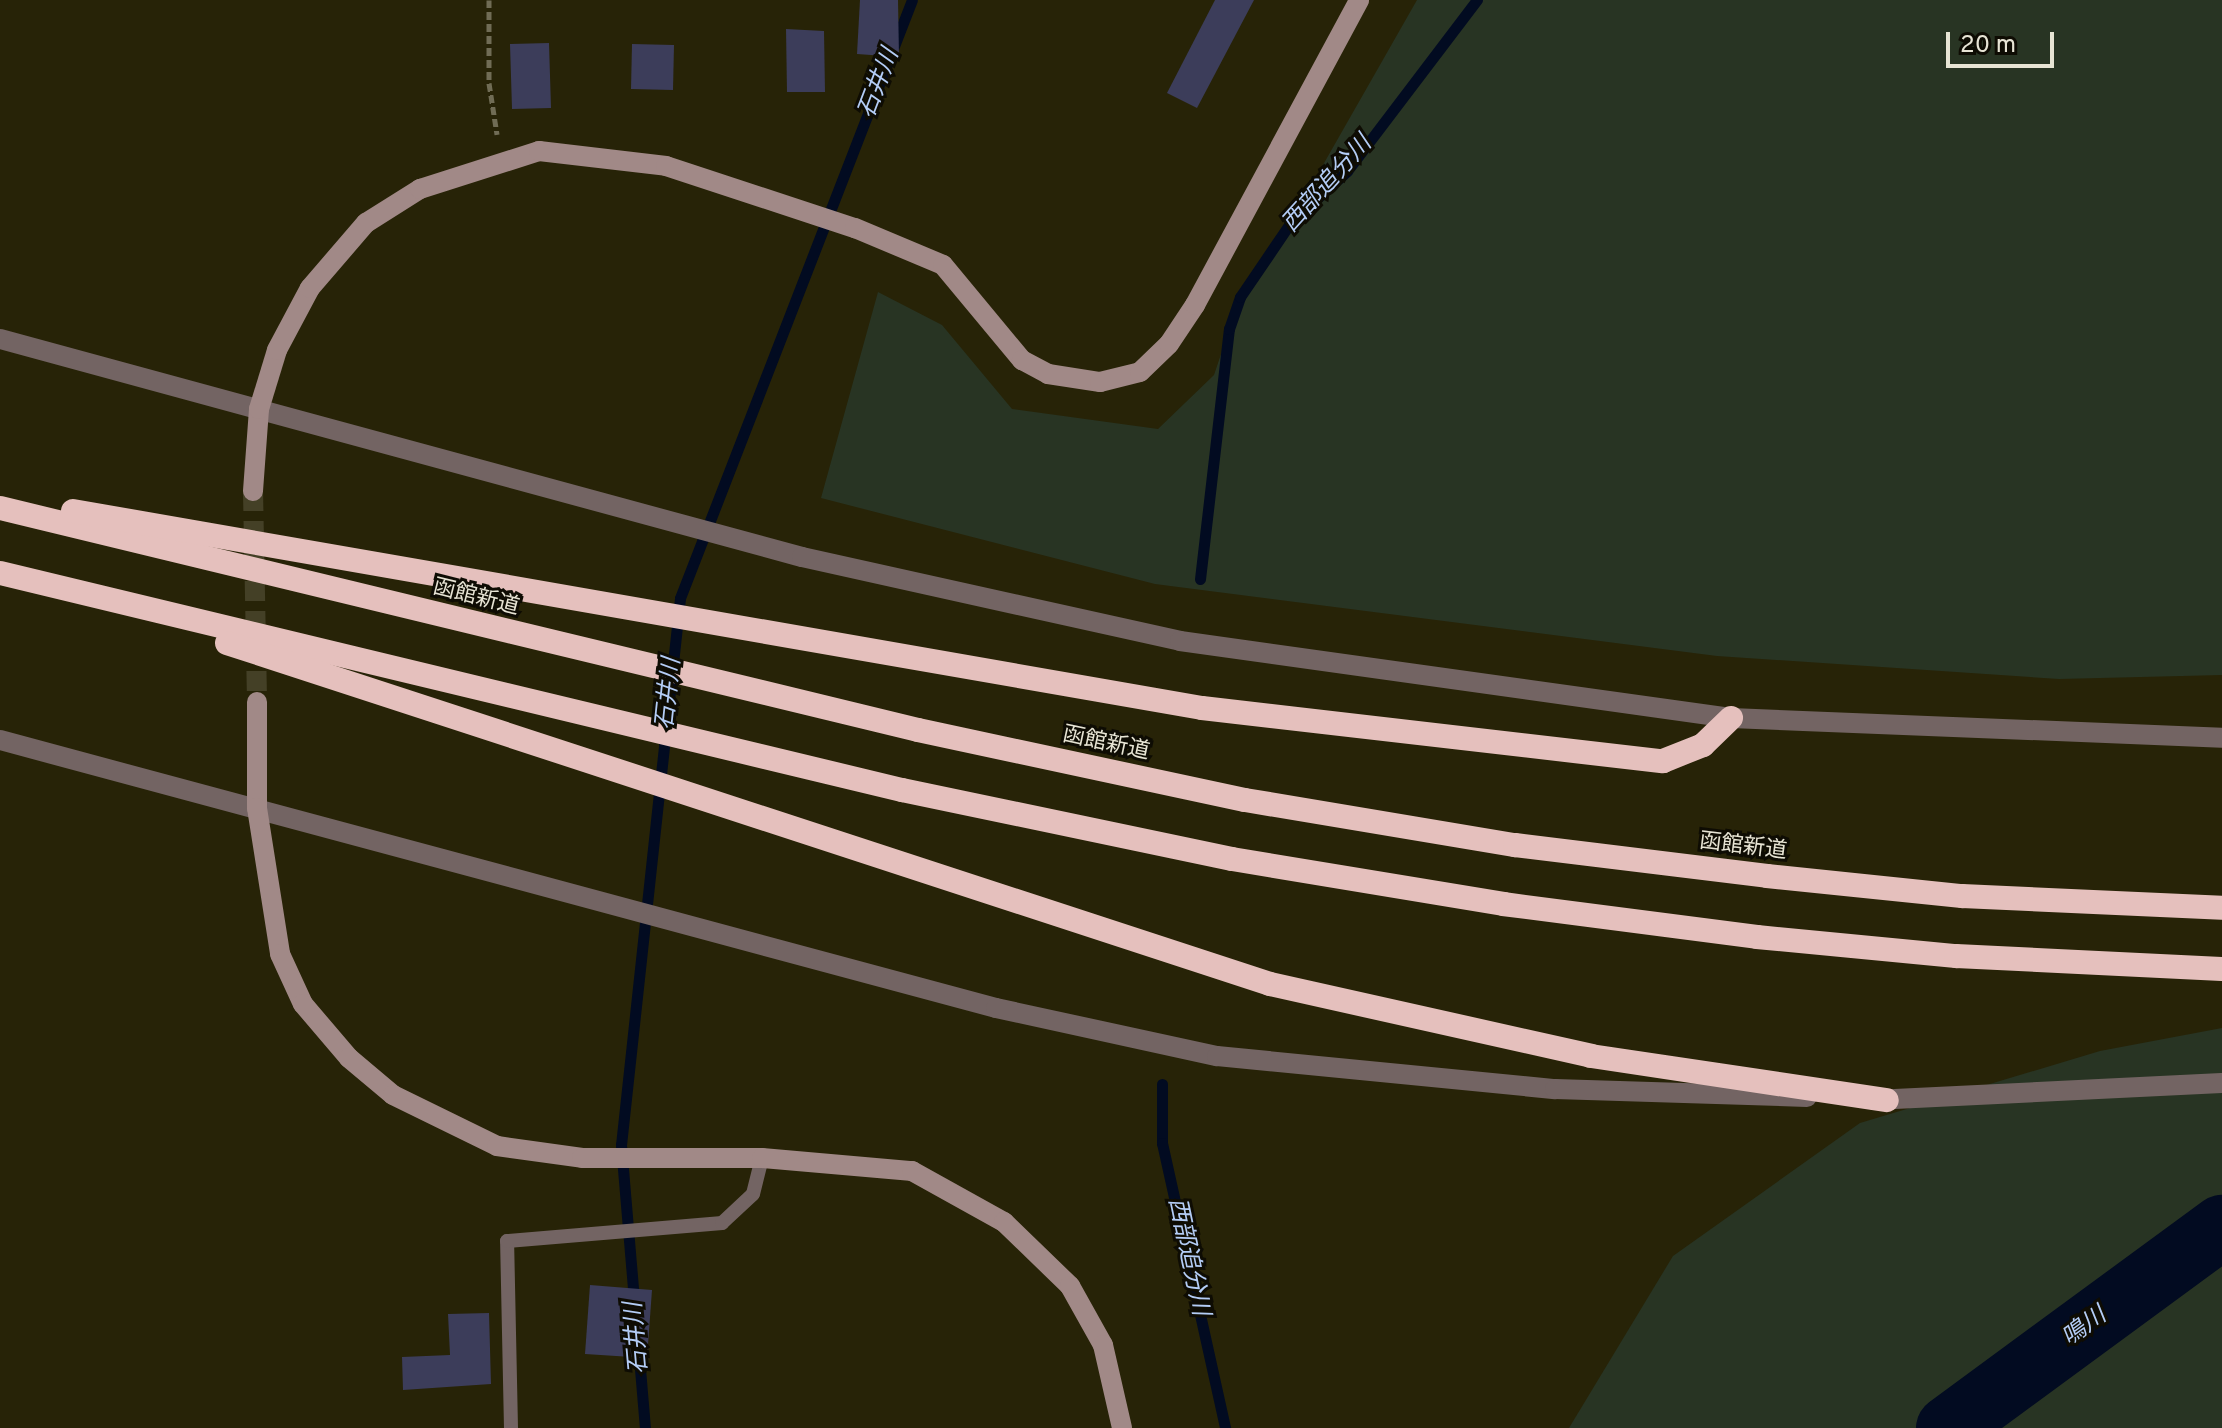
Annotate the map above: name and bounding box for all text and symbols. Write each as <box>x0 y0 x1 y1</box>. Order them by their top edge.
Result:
scale bar <box>1950 16 2058 66</box>
text: 20 m <box>1960 31 2016 61</box>
water label: 石井川 <box>854 45 906 123</box>
water label: 西部追分川 <box>1277 131 1379 239</box>
street label: 函館新道 <box>430 575 522 621</box>
water label: 石井川 <box>652 657 688 731</box>
street label: 函館新道 <box>1060 722 1152 766</box>
street label: 函館新道 <box>1698 829 1788 865</box>
water label: 西部追分川 <box>1160 1195 1214 1319</box>
water label: 石井川 <box>621 1301 655 1375</box>
water label: 鳴川 <box>2057 1302 2113 1354</box>

